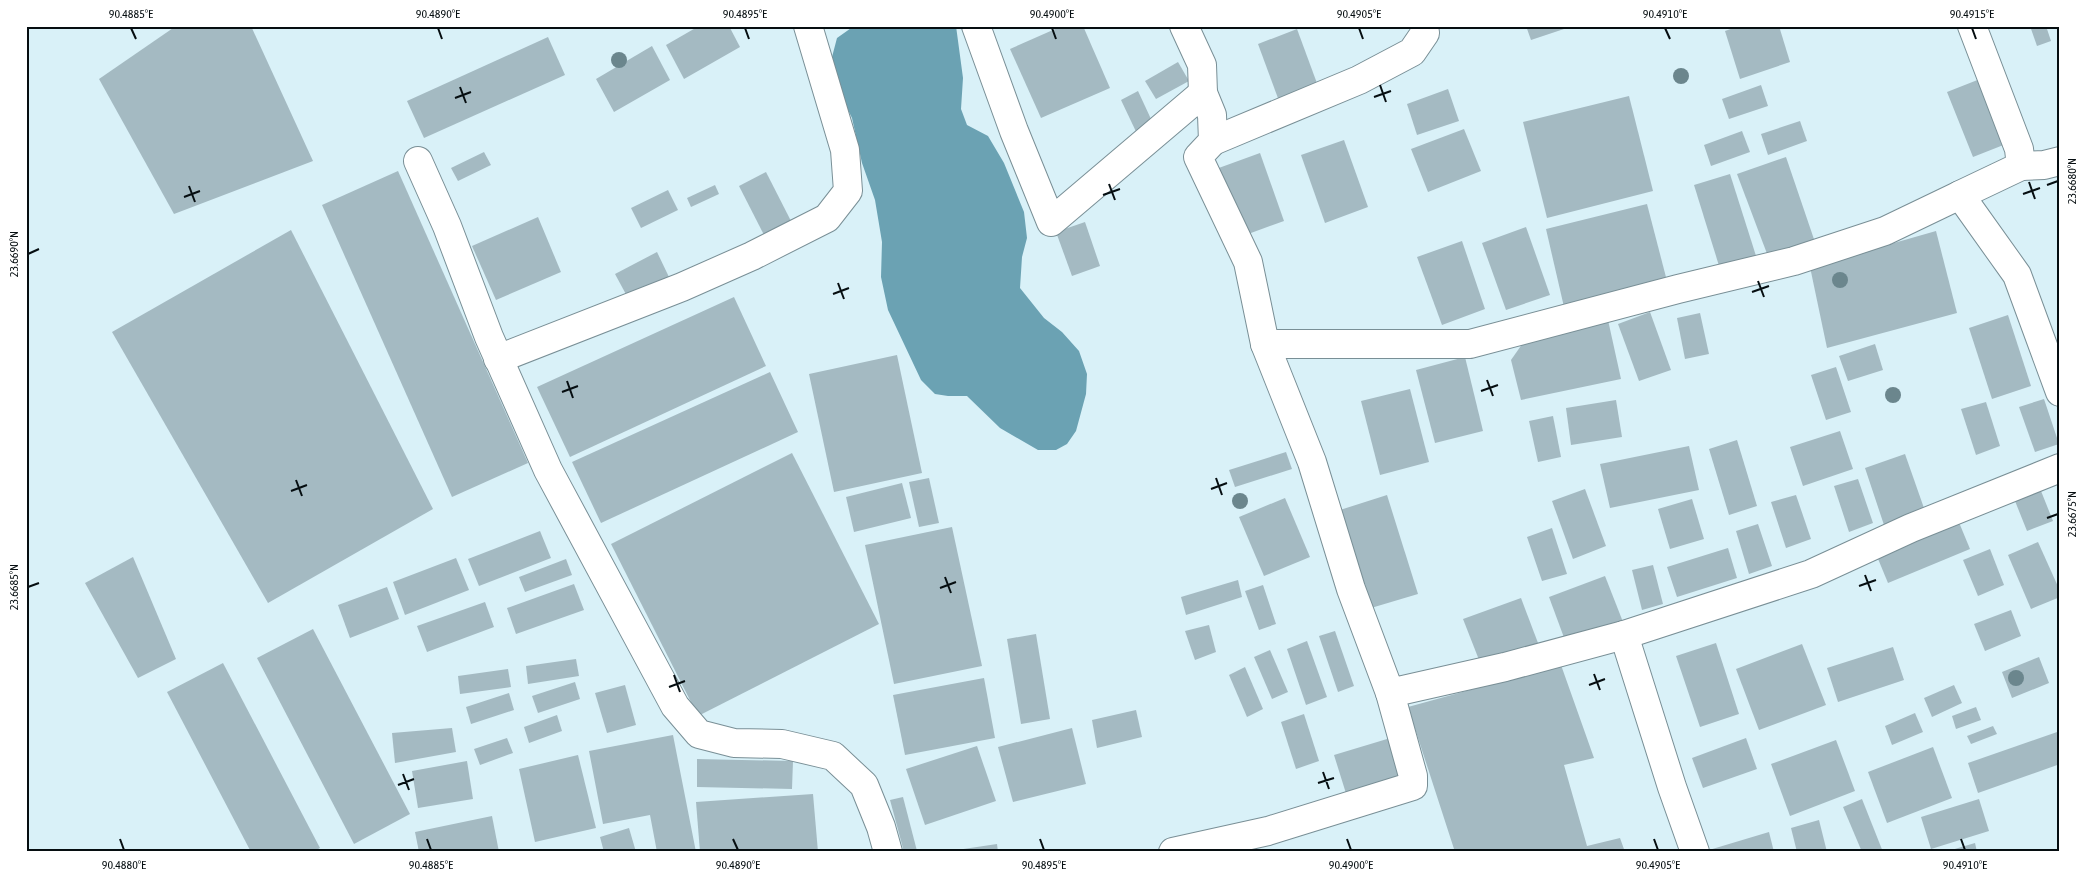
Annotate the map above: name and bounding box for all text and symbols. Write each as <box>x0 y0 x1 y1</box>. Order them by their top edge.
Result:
text: 90.4885°E <box>109 7 153 21</box>
text: 90.4890°E <box>416 7 460 21</box>
text: 90.4895°E <box>723 7 767 21</box>
text: 90.4900°E <box>1030 7 1074 21</box>
text: 90.4905°E <box>1337 7 1381 21</box>
text: 90.4910°E <box>1643 7 1687 21</box>
text: 90.4915°E <box>1950 7 1994 21</box>
text: 23.6680°N <box>2065 158 2079 204</box>
text: 23.6690°N <box>7 231 21 277</box>
text: 23.6675°N <box>2065 491 2079 537</box>
text: 23.6685°N <box>7 564 21 610</box>
text: 90.4880°E <box>102 858 146 872</box>
text: 90.4885°E <box>409 858 453 872</box>
text: 90.4890°E <box>716 858 760 872</box>
text: 90.4895°E <box>1022 858 1066 872</box>
text: 90.4900°E <box>1329 858 1373 872</box>
text: 90.4905°E <box>1636 858 1680 872</box>
text: 90.4910°E <box>1943 858 1987 872</box>

